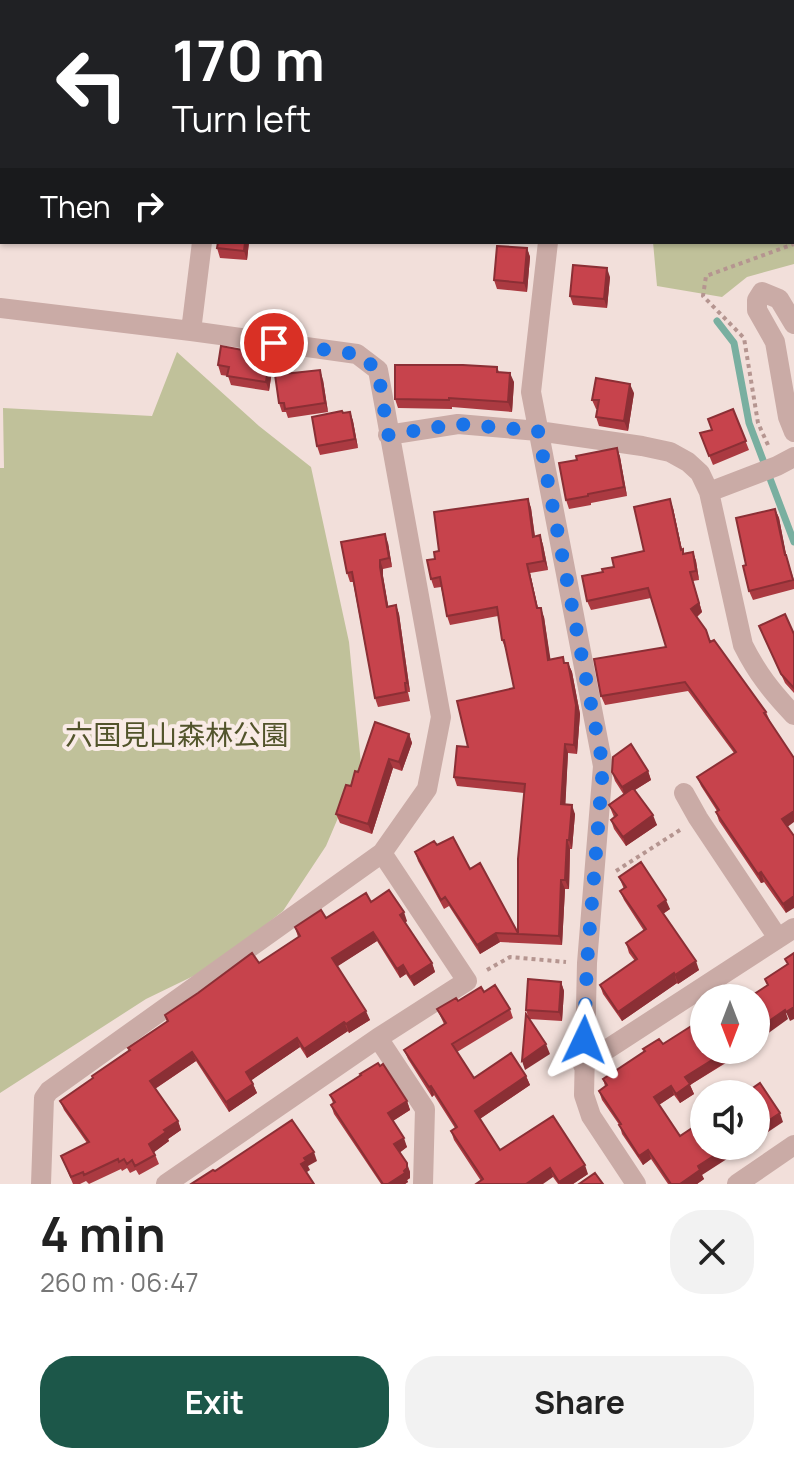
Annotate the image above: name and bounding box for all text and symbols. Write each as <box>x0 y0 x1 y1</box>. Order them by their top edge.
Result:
text: 170 m <box>172 21 325 98</box>
icon: left <box>40 32 144 136</box>
text: Turn left <box>172 94 311 143</box>
icon: right <box>127 184 171 228</box>
text: Then <box>40 186 111 227</box>
pin <box>240 309 308 377</box>
icon: arrive <box>252 321 296 365</box>
park label: 六国見山森林公園 <box>65 715 289 753</box>
north arrow <box>690 984 770 1064</box>
map controls <box>690 984 770 1160</box>
position arrow <box>542 998 626 1082</box>
button: sound <box>690 1080 770 1160</box>
text: 4 min <box>40 1201 165 1266</box>
button: close <box>670 1210 754 1294</box>
text: 260 m · 06:47 <box>40 1264 199 1300</box>
button: Exit <box>40 1356 389 1448</box>
button: Share <box>405 1356 754 1448</box>

